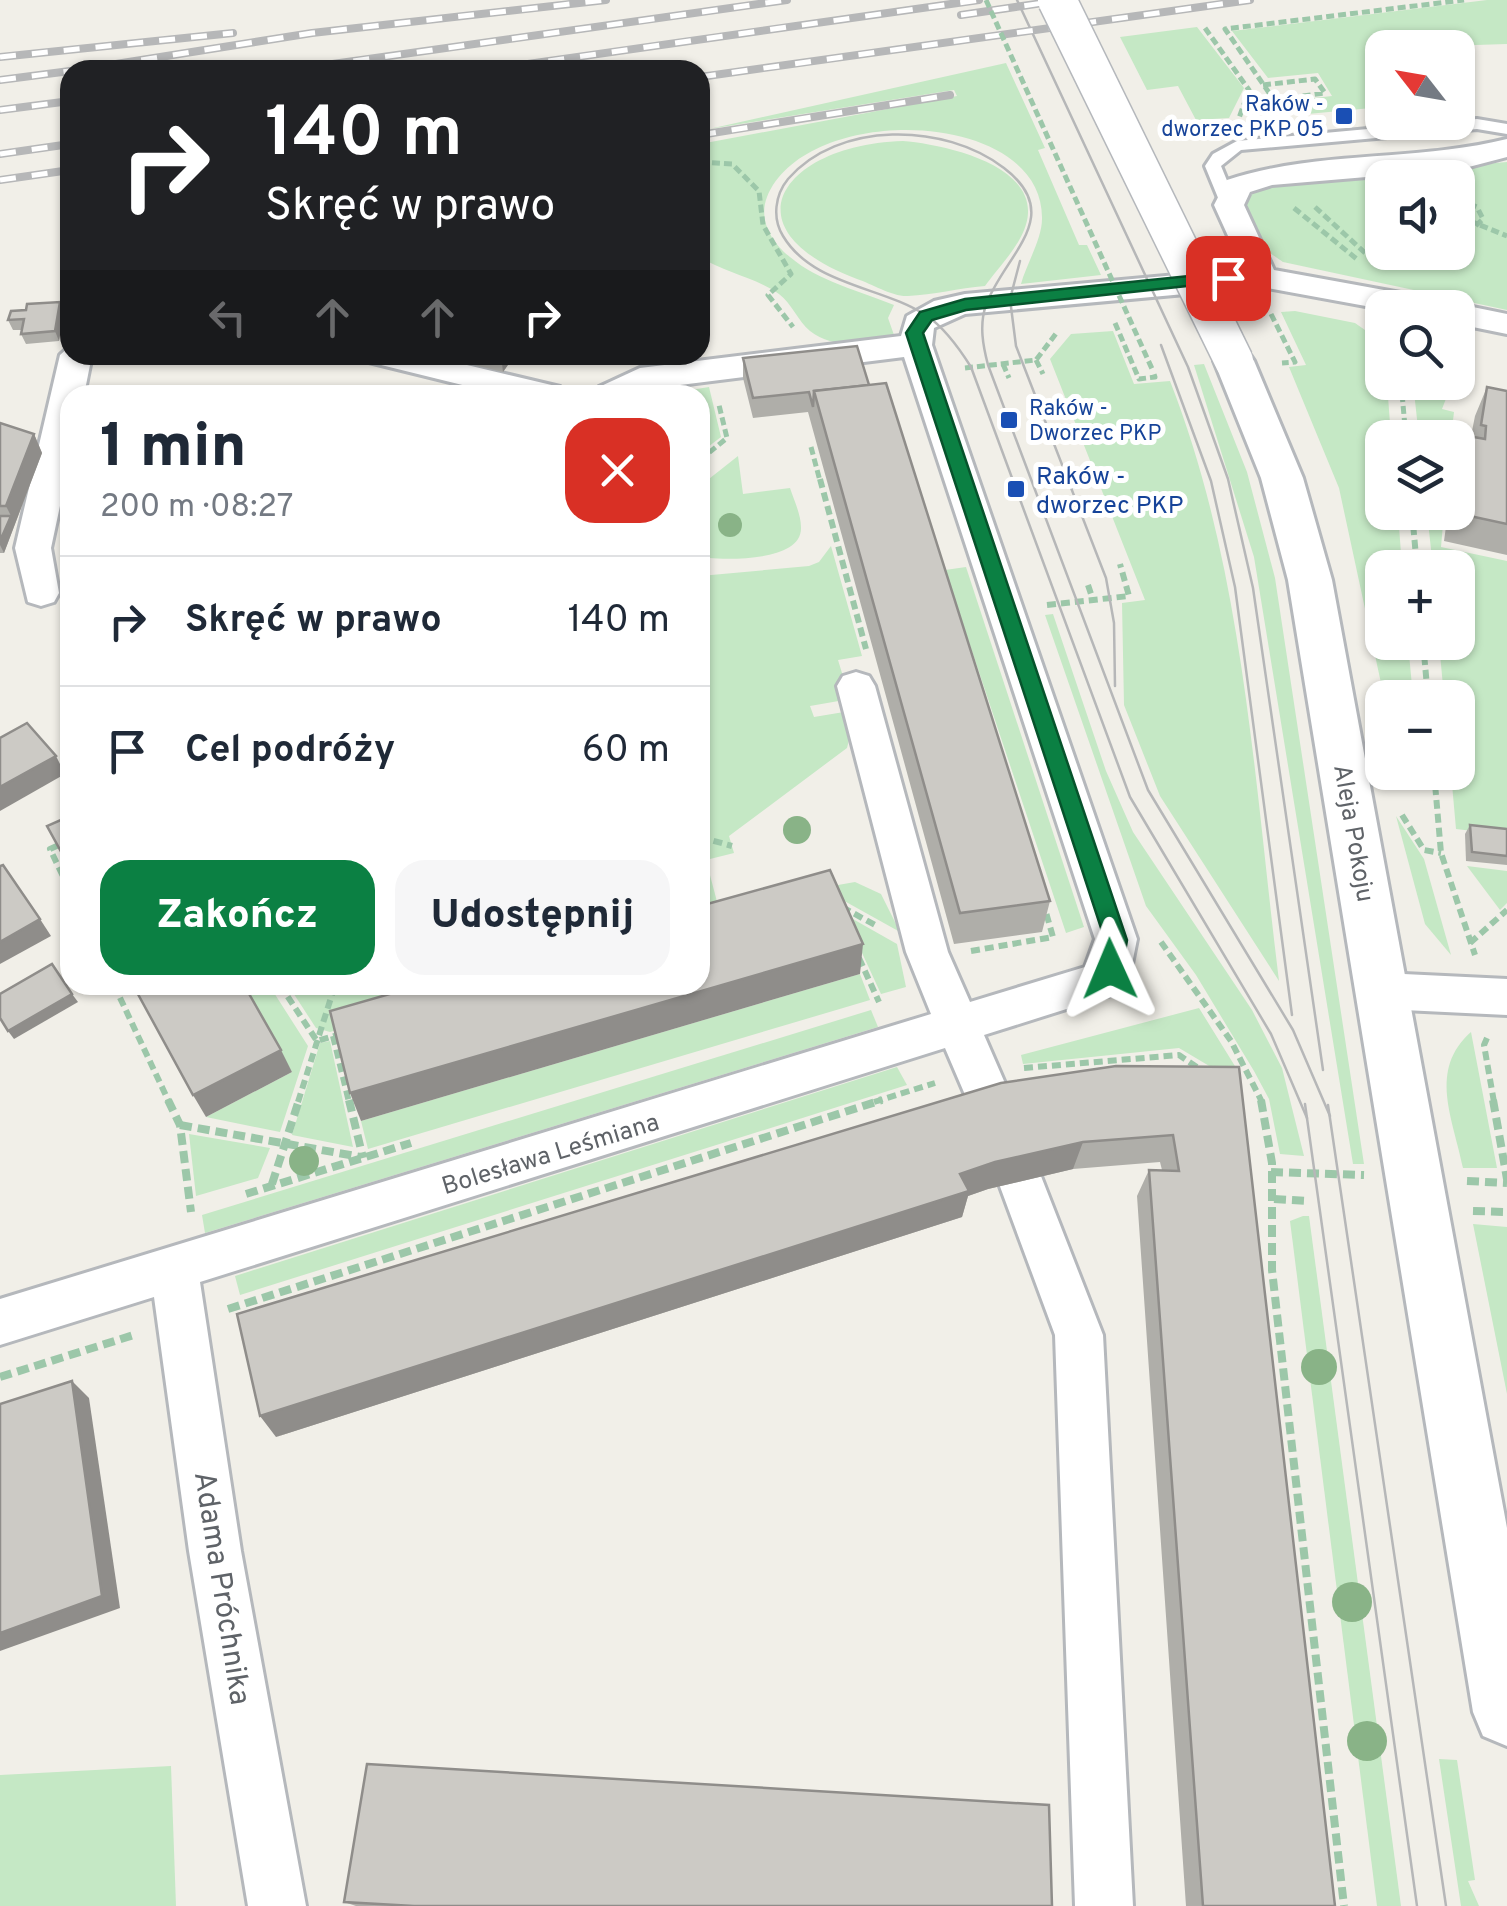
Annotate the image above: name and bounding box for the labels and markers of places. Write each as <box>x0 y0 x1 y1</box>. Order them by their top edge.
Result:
place label: Raków - dworzec PKP 05 <box>1161 92 1324 144</box>
marker: Raków - dworzec PKP 05 <box>1333 105 1355 127</box>
pin <box>1186 236 1271 321</box>
place label: Raków - Dworzec PKP <box>1029 396 1161 448</box>
marker: Raków - Dworzec PKP <box>998 409 1020 431</box>
place label: Raków - dworzec PKP <box>1036 462 1184 523</box>
marker: Raków - dworzec PKP <box>1005 478 1027 500</box>

